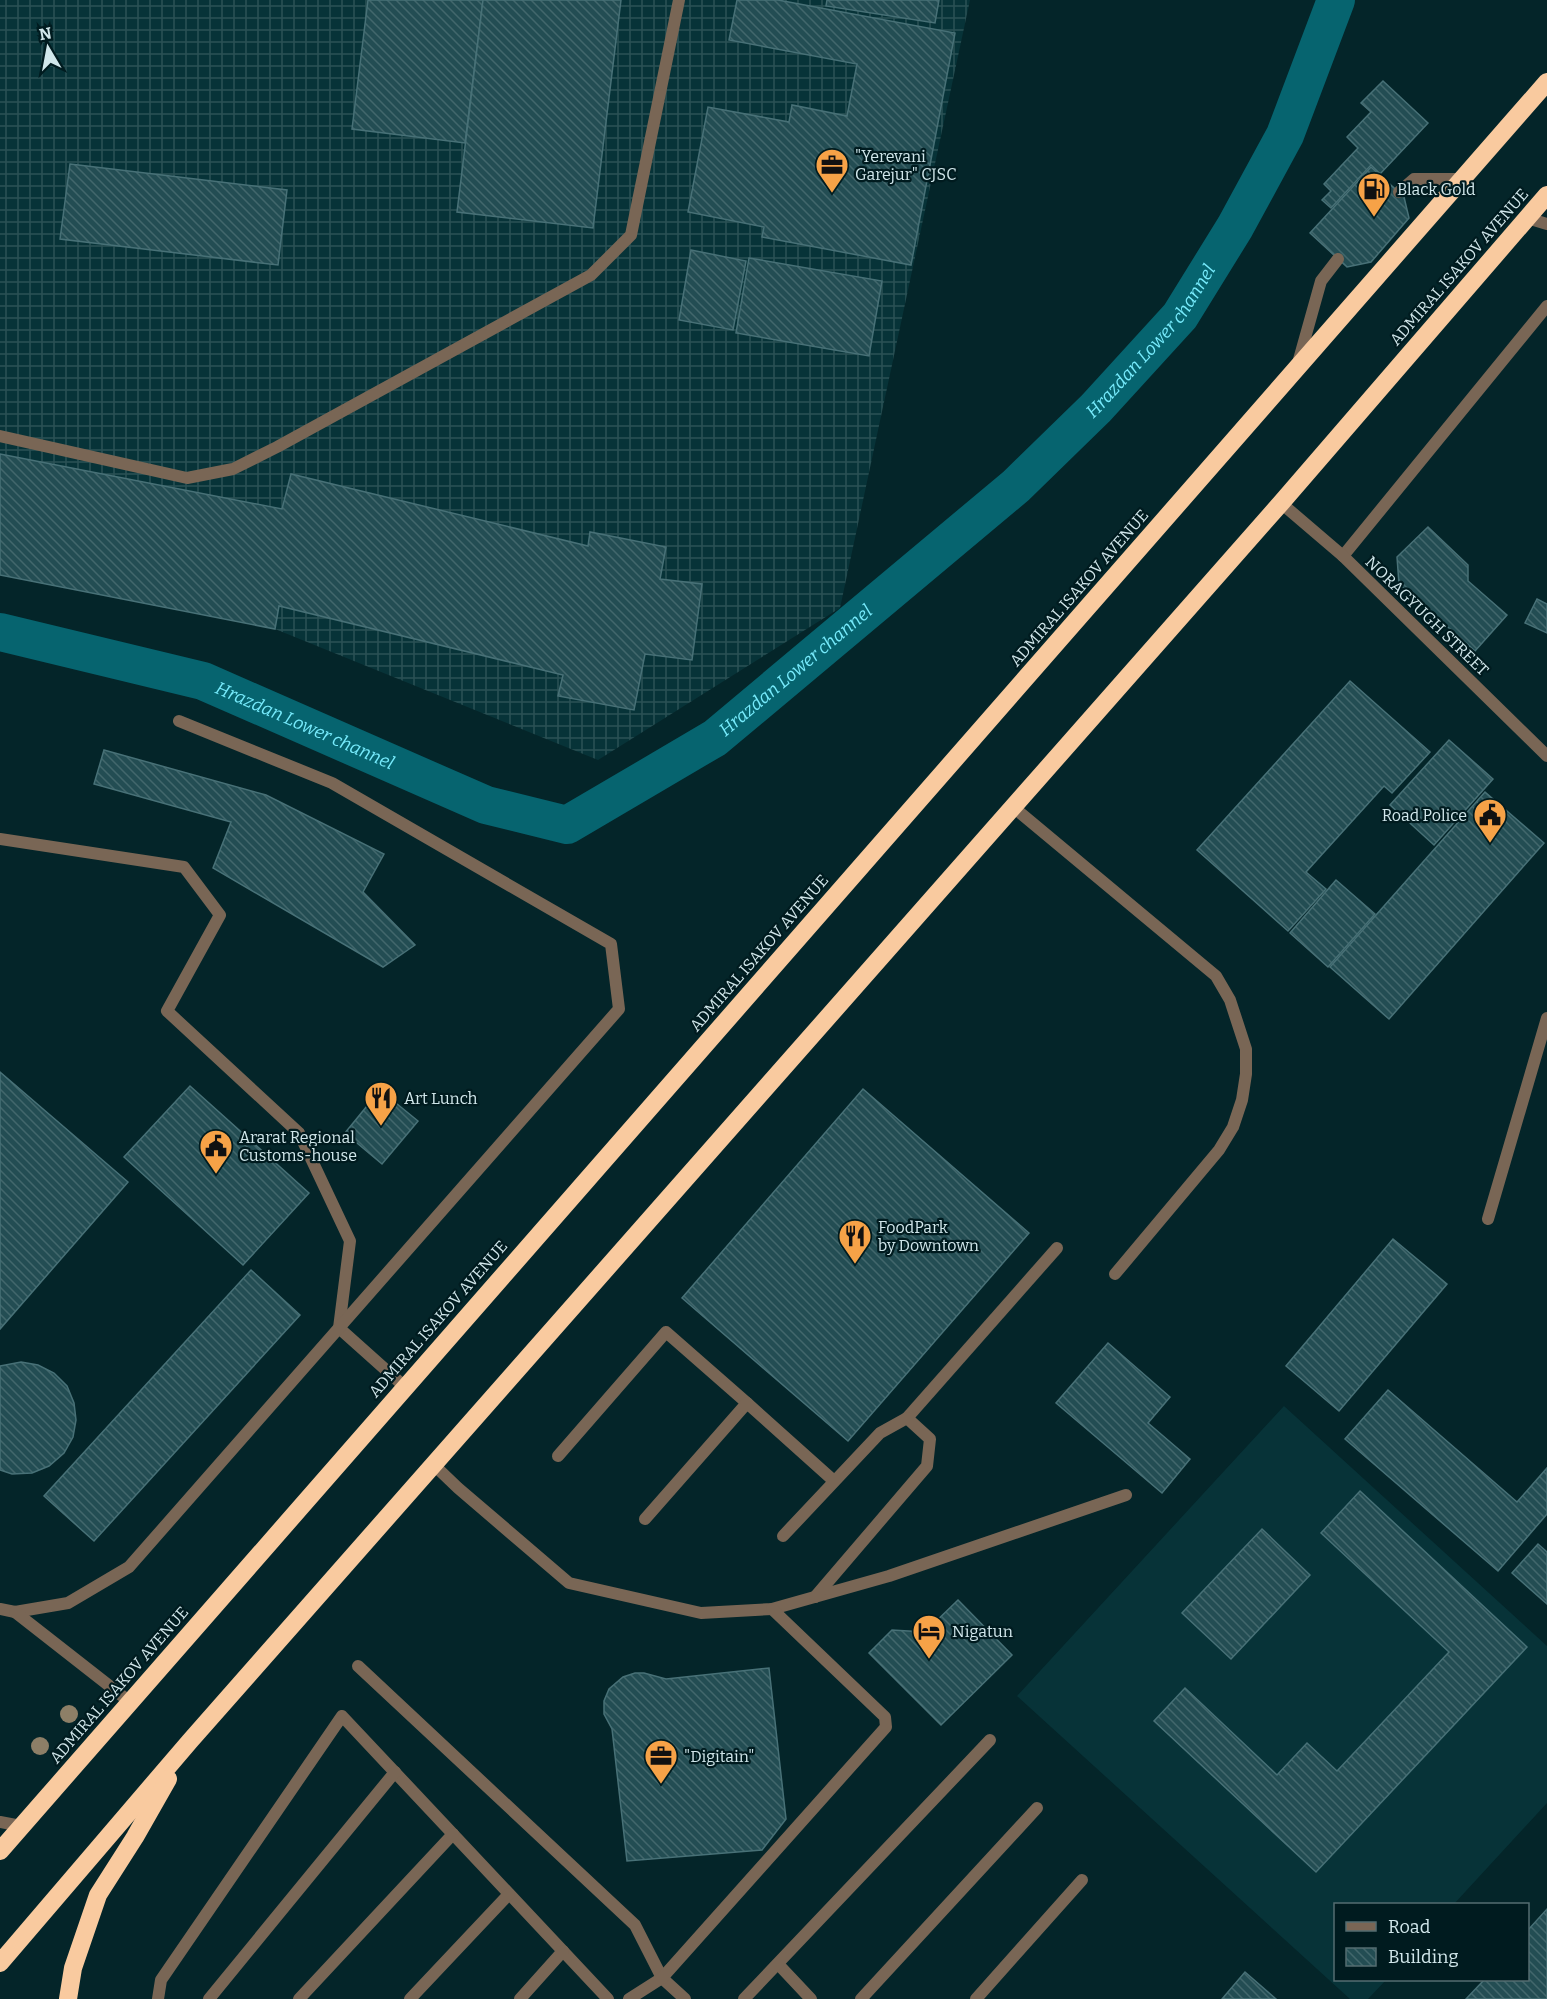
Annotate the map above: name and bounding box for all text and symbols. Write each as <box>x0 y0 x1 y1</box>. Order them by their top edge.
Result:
north arrow <box>18 18 78 78</box>
text: N <box>38 23 53 44</box>
office icon: "Yerevani Garejur" CJSC <box>814 147 850 194</box>
place label: "Yerevani Garejur" CJSC <box>855 147 957 184</box>
fuel station icon: Black Gold <box>1356 171 1392 218</box>
place label: Black Gold <box>1397 180 1476 199</box>
street label: ADMIRAL ISAKOV AVENUE <box>1386 185 1532 349</box>
water label: Hrazdan Lower channel <box>1081 260 1220 423</box>
street label: ADMIRAL ISAKOV AVENUE <box>1006 506 1152 670</box>
street label: NORAGYUGH STREET <box>1362 552 1492 680</box>
water label: Hrazdan Lower channel <box>715 600 877 741</box>
water label: Hrazdan Lower channel <box>212 677 398 774</box>
public building icon: Road Police <box>1472 797 1508 844</box>
place label: Road Police <box>1382 806 1467 825</box>
street label: ADMIRAL ISAKOV AVENUE <box>686 871 832 1035</box>
restaurant icon: Art Lunch <box>363 1080 399 1127</box>
place label: Art Lunch <box>404 1089 478 1108</box>
public building icon: Ararat Regional Customs-house <box>198 1128 234 1175</box>
place label: Ararat Regional Customs-house <box>239 1128 357 1165</box>
restaurant icon: FoodPark by Downtown <box>837 1218 873 1265</box>
place label: FoodPark by Downtown <box>878 1218 979 1255</box>
street label: ADMIRAL ISAKOV AVENUE <box>365 1237 511 1401</box>
street label: ADMIRAL ISAKOV AVENUE <box>46 1603 192 1767</box>
hotel icon: Nigatun <box>911 1613 947 1660</box>
place label: Nigatun <box>952 1622 1013 1641</box>
office icon: "Digitain" <box>643 1738 679 1785</box>
place label: "Digitain" <box>684 1747 754 1766</box>
legend <box>1334 1903 1529 1981</box>
text: Road <box>1388 1916 1431 1938</box>
text: Building <box>1388 1946 1459 1968</box>

